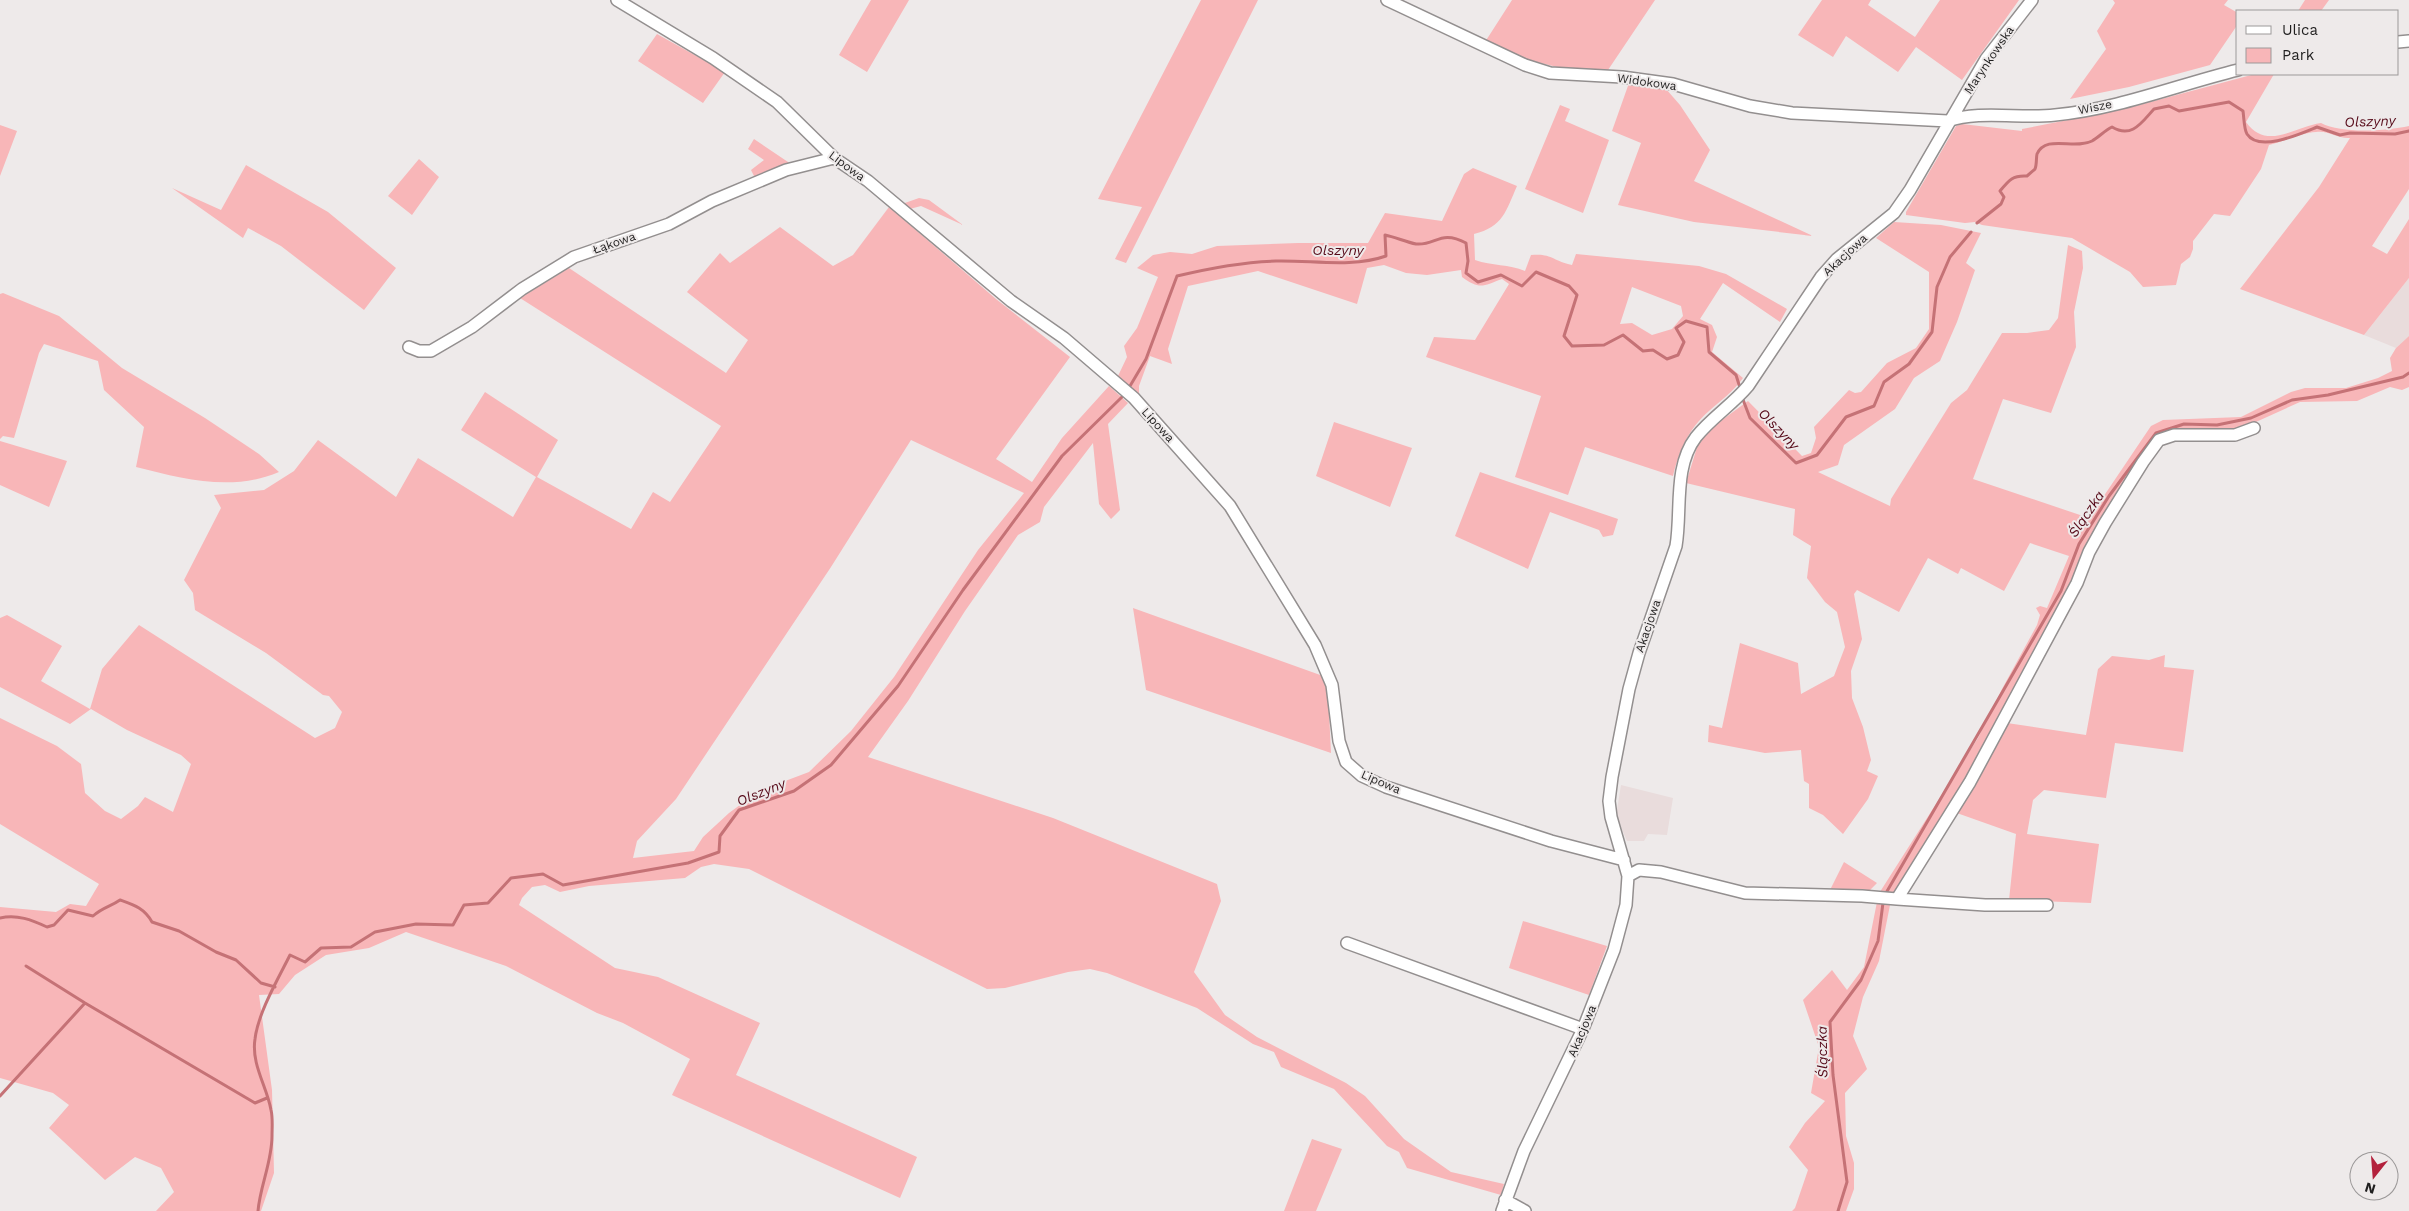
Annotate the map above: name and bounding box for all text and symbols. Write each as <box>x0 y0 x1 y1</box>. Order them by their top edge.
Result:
legend <box>2236 10 2399 75</box>
text: Ulica <box>2282 21 2319 39</box>
street label: Marynkowska <box>1961 23 2017 97</box>
text: Park <box>2282 46 2315 64</box>
street label: Widokowa <box>1616 71 1678 93</box>
street label: Wisze <box>2077 97 2113 117</box>
water label: Olszyny <box>2344 112 2397 130</box>
street label: Lipowa <box>826 148 868 184</box>
street label: Łąkowa <box>591 229 638 257</box>
street label: Akacjowa <box>1820 231 1870 279</box>
water label: Olszyny <box>1312 242 1365 258</box>
street label: Lipowa <box>1139 405 1177 445</box>
water label: Olszyny <box>1755 405 1803 454</box>
water label: Ślączka <box>2065 488 2107 540</box>
street label: Akacjowa <box>1632 598 1664 654</box>
street label: Lipowa <box>1359 767 1403 797</box>
water label: Olszyny <box>734 775 789 809</box>
street label: Akacjowa <box>1565 1003 1599 1059</box>
water label: Ślączka <box>1814 1025 1830 1078</box>
north arrow <box>2349 1151 2399 1201</box>
text: N <box>2363 1179 2377 1198</box>

